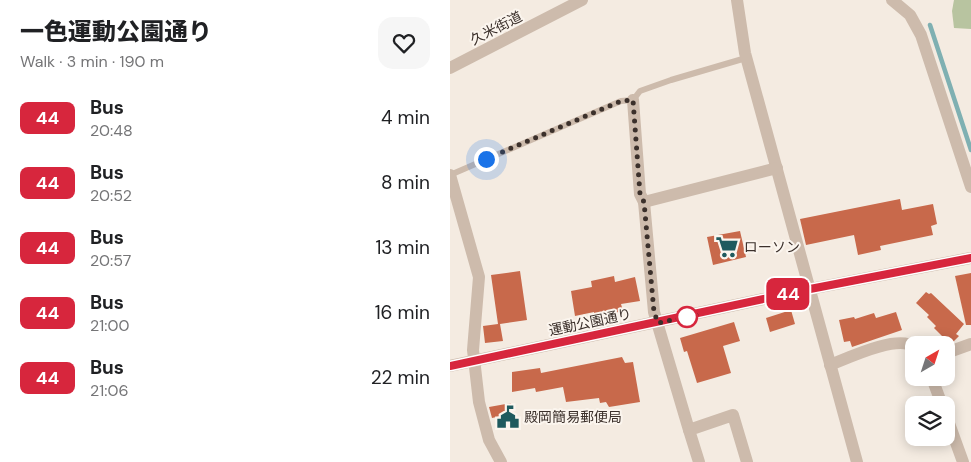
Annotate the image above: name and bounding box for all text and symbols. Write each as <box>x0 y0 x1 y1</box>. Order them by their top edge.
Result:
street label: 久米街道 <box>467 7 525 49</box>
text: 一色運動公園通り <box>20 16 212 47</box>
button: heart <box>378 17 430 69</box>
text: Walk · 3 min · 190 m <box>20 51 164 72</box>
text: Bus <box>90 95 124 120</box>
text: 4 min <box>381 105 430 130</box>
text: 44 <box>36 106 59 130</box>
text: 20:48 <box>90 120 133 141</box>
your location <box>474 147 499 172</box>
text: Bus <box>90 160 124 185</box>
text: 8 min <box>381 170 430 195</box>
text: 44 <box>36 171 59 195</box>
text: 20:52 <box>90 185 132 206</box>
text: Bus <box>90 225 124 250</box>
supermarket icon: ローソン <box>714 234 740 260</box>
text: 13 min <box>375 235 430 260</box>
text: 44 <box>36 236 59 260</box>
place label: ローソン <box>744 238 800 256</box>
text: 20:57 <box>90 250 131 271</box>
line badge: 44 <box>766 278 810 310</box>
text: 44 <box>776 282 800 306</box>
text: Bus <box>90 290 124 315</box>
text: 16 min <box>375 300 430 325</box>
text: 44 <box>36 301 59 325</box>
street label: 運動公園通り <box>547 304 633 340</box>
unlabelled marker <box>676 306 698 328</box>
text: 21:00 <box>90 315 129 336</box>
north arrow <box>905 336 955 386</box>
map controls <box>905 336 955 446</box>
text: Bus <box>90 355 124 380</box>
text: 22 min <box>371 365 430 390</box>
text: 44 <box>36 366 59 390</box>
text: 21:06 <box>90 380 128 401</box>
button: layers <box>905 396 955 446</box>
public building icon: 殿岡簡易郵便局 <box>495 404 521 430</box>
place label: 殿岡簡易郵便局 <box>524 408 622 426</box>

